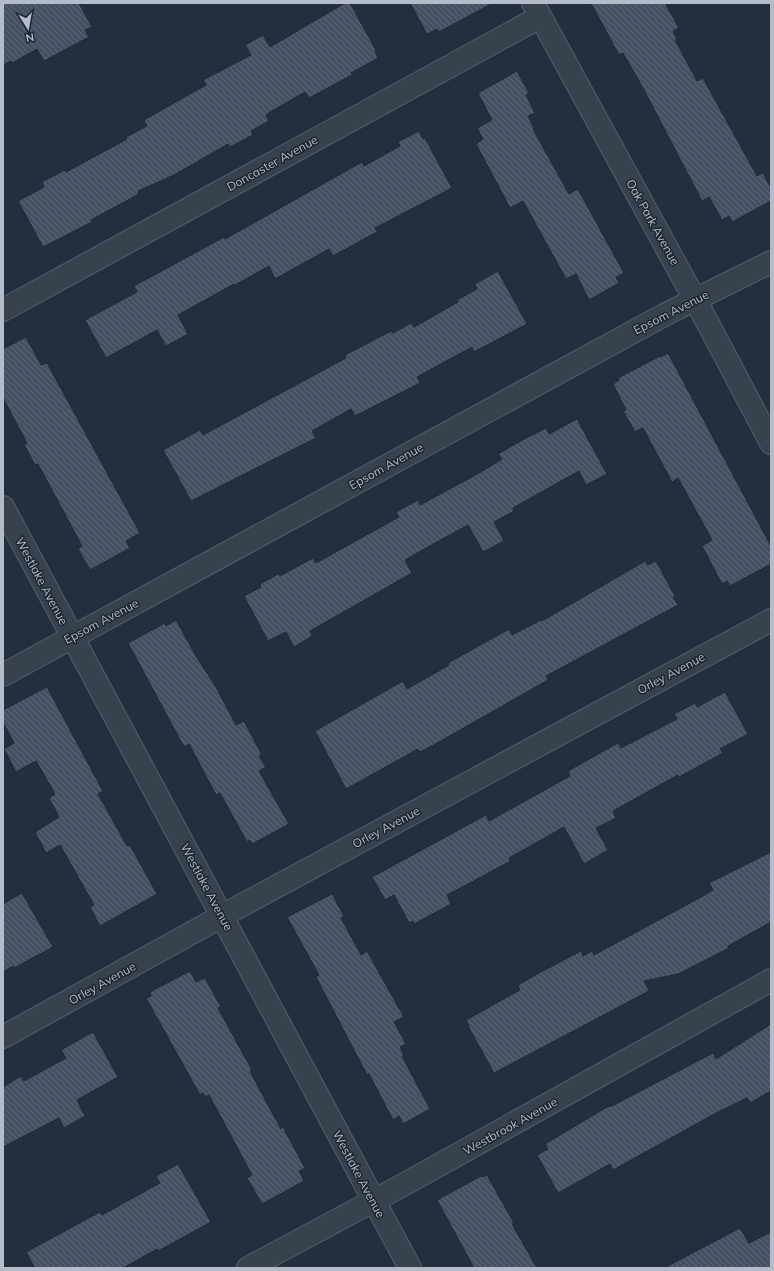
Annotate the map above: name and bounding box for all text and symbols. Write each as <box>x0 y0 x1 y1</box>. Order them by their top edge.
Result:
north arrow <box>8 8 48 48</box>
text: N <box>24 30 35 45</box>
street label: Doncaster Avenue <box>224 132 320 194</box>
street label: Oak Park Avenue <box>623 176 683 268</box>
street label: Epsom Avenue <box>631 287 711 337</box>
street label: Epsom Avenue <box>346 439 426 493</box>
street label: Westlake Avenue <box>13 535 71 627</box>
street label: Epsom Avenue <box>61 595 141 647</box>
street label: Orley Avenue <box>635 649 707 697</box>
street label: Orley Avenue <box>350 803 422 851</box>
street label: Westlake Avenue <box>178 841 236 933</box>
street label: Orley Avenue <box>66 958 138 1008</box>
street label: Westbrook Avenue <box>460 1094 560 1158</box>
street label: Westlake Avenue <box>330 1128 388 1220</box>

